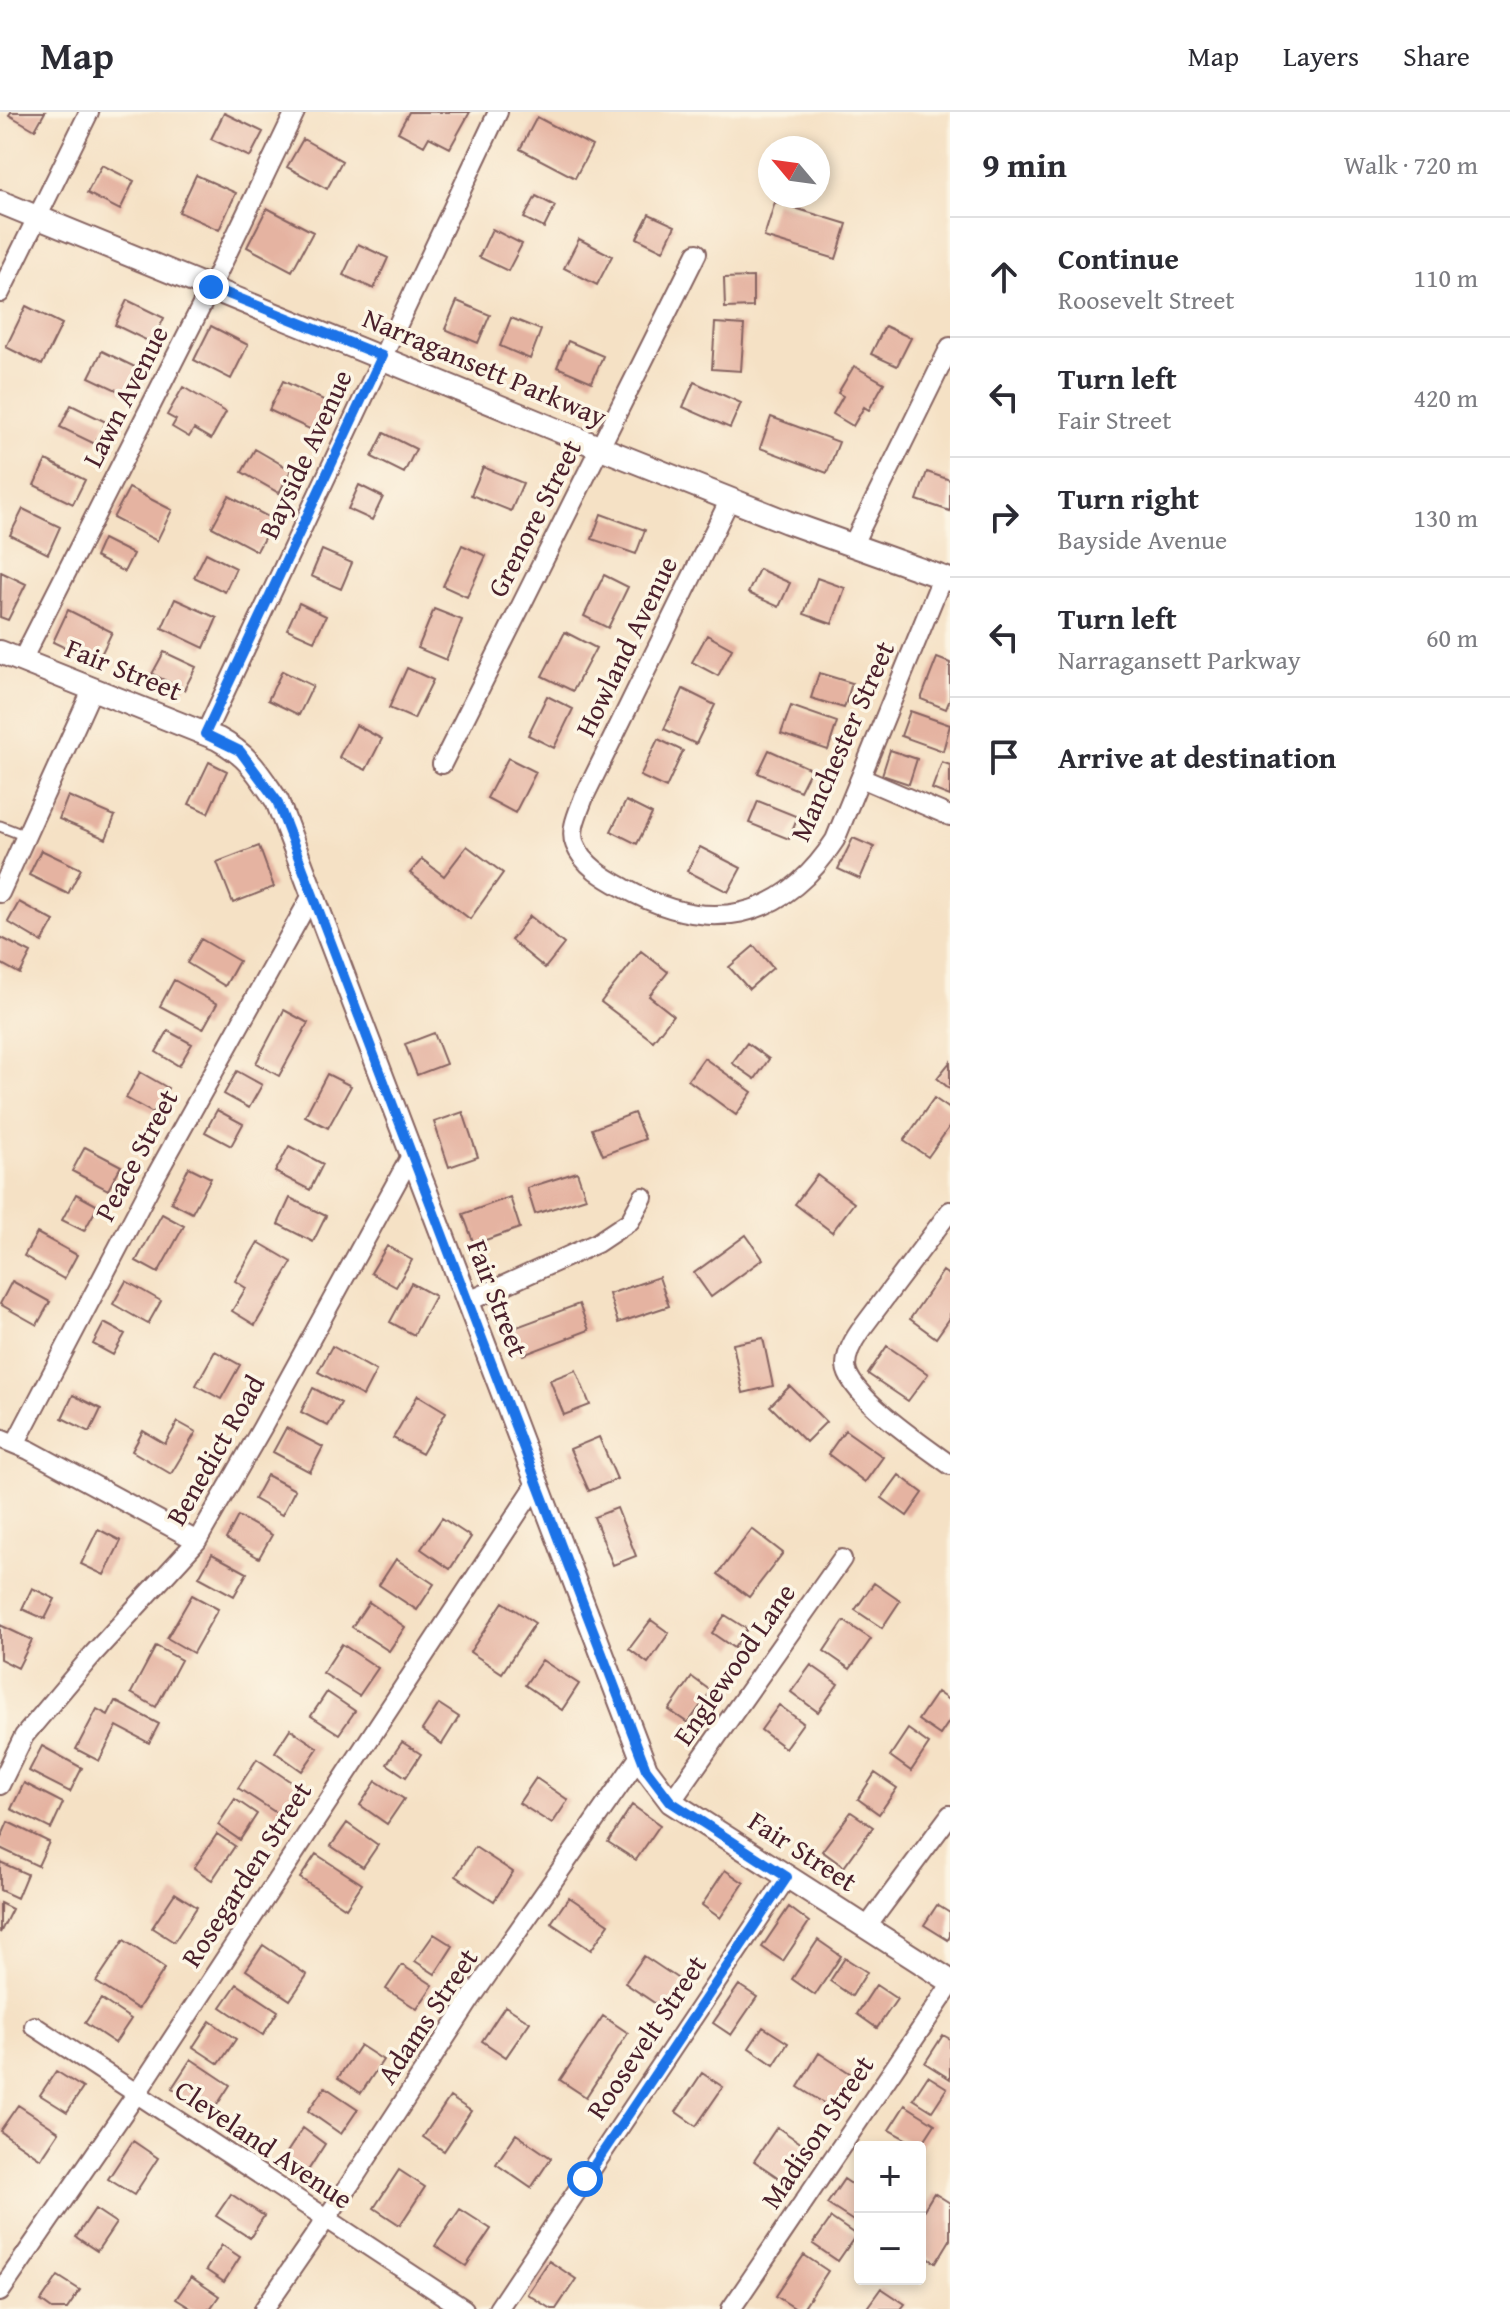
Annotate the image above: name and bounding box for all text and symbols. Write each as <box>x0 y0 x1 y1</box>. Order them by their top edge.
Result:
text: Map <box>40 27 114 83</box>
text: Map <box>1188 35 1239 76</box>
text: Layers <box>1283 35 1359 76</box>
text: Share <box>1403 35 1470 76</box>
north arrow <box>758 136 830 208</box>
text: 9 min <box>982 140 1067 189</box>
text: Walk · 720 m <box>1344 145 1478 184</box>
text: Continue <box>1058 236 1179 280</box>
icon: ahead <box>982 255 1026 299</box>
text: 110 m <box>1413 258 1478 297</box>
route end <box>193 269 229 305</box>
text: Roosevelt Street <box>1058 280 1235 319</box>
street label: Narragansett Parkway <box>357 297 614 436</box>
street label: Lawn Avenue <box>71 318 178 474</box>
text: Turn left <box>1058 356 1177 400</box>
street label: Bayside Avenue <box>247 363 362 545</box>
icon: left <box>982 375 1026 419</box>
text: 420 m <box>1413 378 1478 417</box>
text: Fair Street <box>1058 400 1171 439</box>
street label: Grenore Street <box>476 432 591 604</box>
text: Turn right <box>1058 476 1199 520</box>
icon: right <box>982 495 1026 539</box>
text: 130 m <box>1413 498 1478 537</box>
text: Bayside Avenue <box>1058 520 1227 559</box>
street label: Howland Avenue <box>564 549 687 743</box>
text: Turn left <box>1058 596 1177 640</box>
icon: left <box>982 615 1026 659</box>
text: 60 m <box>1426 618 1478 657</box>
street label: Fair Street <box>60 627 189 710</box>
street label: Manchester Street <box>779 634 904 848</box>
text: Narragansett Parkway <box>1058 640 1301 679</box>
icon: arrive <box>982 735 1026 779</box>
text: Arrive at destination <box>1058 735 1336 779</box>
street label: Peace Street <box>84 1081 188 1228</box>
street label: Fair Street <box>457 1233 540 1362</box>
street label: Benedict Road <box>155 1367 274 1533</box>
street label: Englewood Lane <box>662 1574 805 1753</box>
street label: Rosegarden Street <box>170 1773 321 1975</box>
street label: Fair Street <box>741 1800 866 1901</box>
street label: Adams Street <box>366 1939 487 2092</box>
street label: Roosevelt Street <box>575 1946 716 2127</box>
street label: Madison Street <box>750 2047 883 2217</box>
street label: Cleveland Avenue <box>167 2069 361 2218</box>
map controls <box>854 2141 926 2285</box>
button: + <box>854 2141 926 2213</box>
route start <box>567 2161 603 2197</box>
button: − <box>854 2213 926 2285</box>

